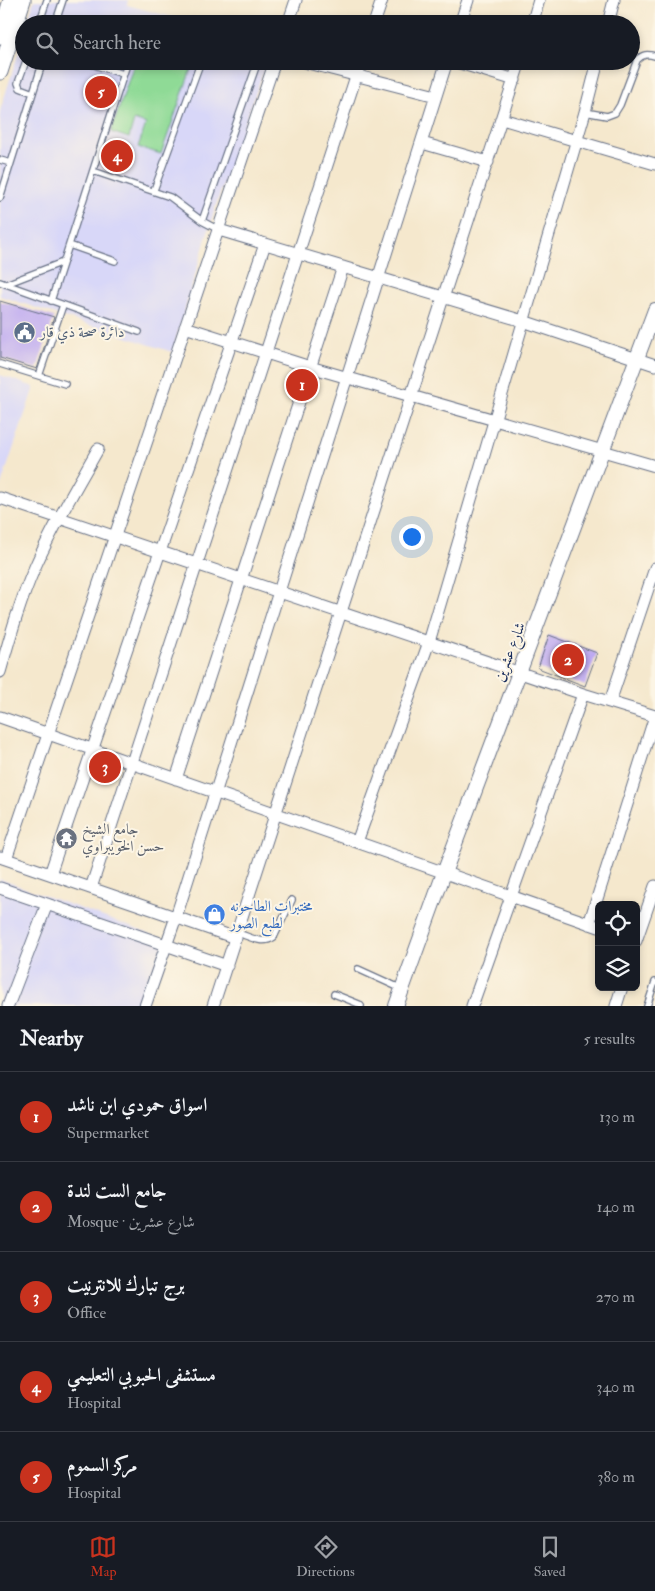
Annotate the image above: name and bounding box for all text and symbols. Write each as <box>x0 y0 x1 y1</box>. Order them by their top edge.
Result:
search box <box>15 15 640 70</box>
icon: search <box>33 29 61 57</box>
text: Search here <box>73 31 161 55</box>
pin: 5 <box>85 73 117 111</box>
pin: 4 <box>101 137 133 175</box>
public building icon: دائرة صحة ذي قار <box>12 320 36 344</box>
place label: دائرة صحة ذي قار <box>38 323 125 344</box>
pin: 1 <box>286 366 318 404</box>
your location <box>399 524 425 550</box>
street label: شارع عشرين <box>490 620 533 686</box>
pin: 2 <box>552 641 584 679</box>
pin: 3 <box>89 748 121 786</box>
place label: جامع الشيخ حسن الخويبراوي <box>82 820 164 858</box>
temple icon: جامع الشيخ حسن الخويبراوي <box>54 826 78 850</box>
place label: مختبرات الطاحونه لطبع الصور <box>228 897 312 937</box>
map controls <box>595 901 640 991</box>
button: locate <box>595 901 640 946</box>
shop icon: مختبرات الطاحونه لطبع الصور <box>202 903 226 927</box>
button: layers <box>595 946 640 991</box>
text: Nearby <box>20 1025 83 1052</box>
text: 5 results <box>584 1029 635 1049</box>
text: اسواق حمودي ابن ناشد <box>67 1093 207 1117</box>
text: 1 <box>33 1107 39 1127</box>
text: 130 m <box>599 1107 635 1127</box>
text: Supermarket <box>67 1123 149 1143</box>
text: جامع الست لندة <box>67 1179 167 1203</box>
text: 2 <box>32 1197 40 1217</box>
text: 140 m <box>597 1197 635 1217</box>
text: Mosque · شارع عشرين <box>67 1212 195 1232</box>
text: برج تبارك للانترنيت <box>67 1273 185 1297</box>
text: 3 <box>33 1287 39 1307</box>
text: 270 m <box>596 1287 635 1307</box>
text: Office <box>67 1303 106 1323</box>
text: مستشفى الحبوبي التعليمي <box>67 1363 216 1387</box>
text: 4 <box>32 1377 40 1397</box>
text: 340 m <box>596 1377 635 1397</box>
text: Hospital <box>67 1393 121 1413</box>
text: مركز السموم <box>67 1453 137 1477</box>
text: 5 <box>32 1467 40 1487</box>
text: 380 m <box>597 1467 635 1487</box>
text: Hospital <box>67 1483 121 1503</box>
tab: Map <box>89 1533 117 1580</box>
tab: Directions <box>296 1533 355 1580</box>
tab: Saved <box>534 1533 566 1580</box>

